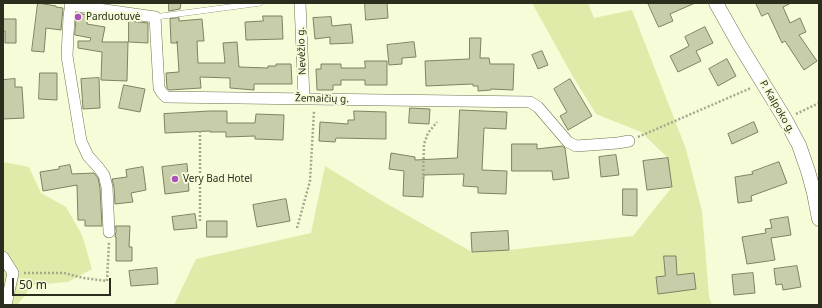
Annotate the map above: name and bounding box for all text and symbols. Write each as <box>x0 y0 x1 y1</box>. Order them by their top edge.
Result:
place label: Parduotuvė <box>86 11 140 23</box>
marker: Parduotuvė <box>73 12 83 22</box>
street label: Nevėžio g. <box>295 27 309 75</box>
street label: P. Kalpoko g. <box>757 78 797 136</box>
street label: Žemaičių g. <box>295 93 349 105</box>
place label: Very Bad Hotel <box>183 173 252 185</box>
marker: Very Bad Hotel <box>170 174 180 184</box>
scale bar <box>14 270 113 296</box>
text: 50 m <box>19 276 47 293</box>

